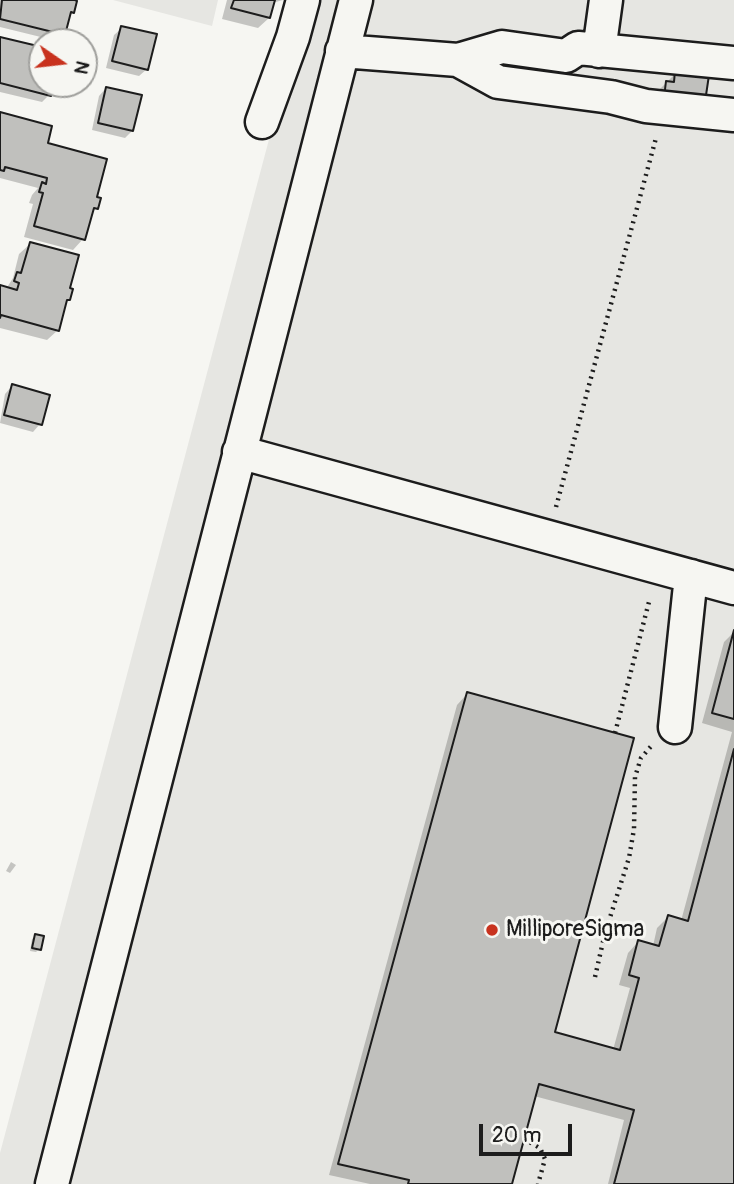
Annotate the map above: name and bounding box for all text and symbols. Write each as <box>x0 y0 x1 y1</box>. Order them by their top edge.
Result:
north arrow <box>28 28 98 98</box>
text: N <box>68 58 95 77</box>
place label: MilliporeSigma <box>506 916 644 944</box>
marker: MilliporeSigma <box>484 922 500 938</box>
scale bar <box>482 1110 575 1154</box>
text: 20 m <box>492 1122 541 1149</box>

